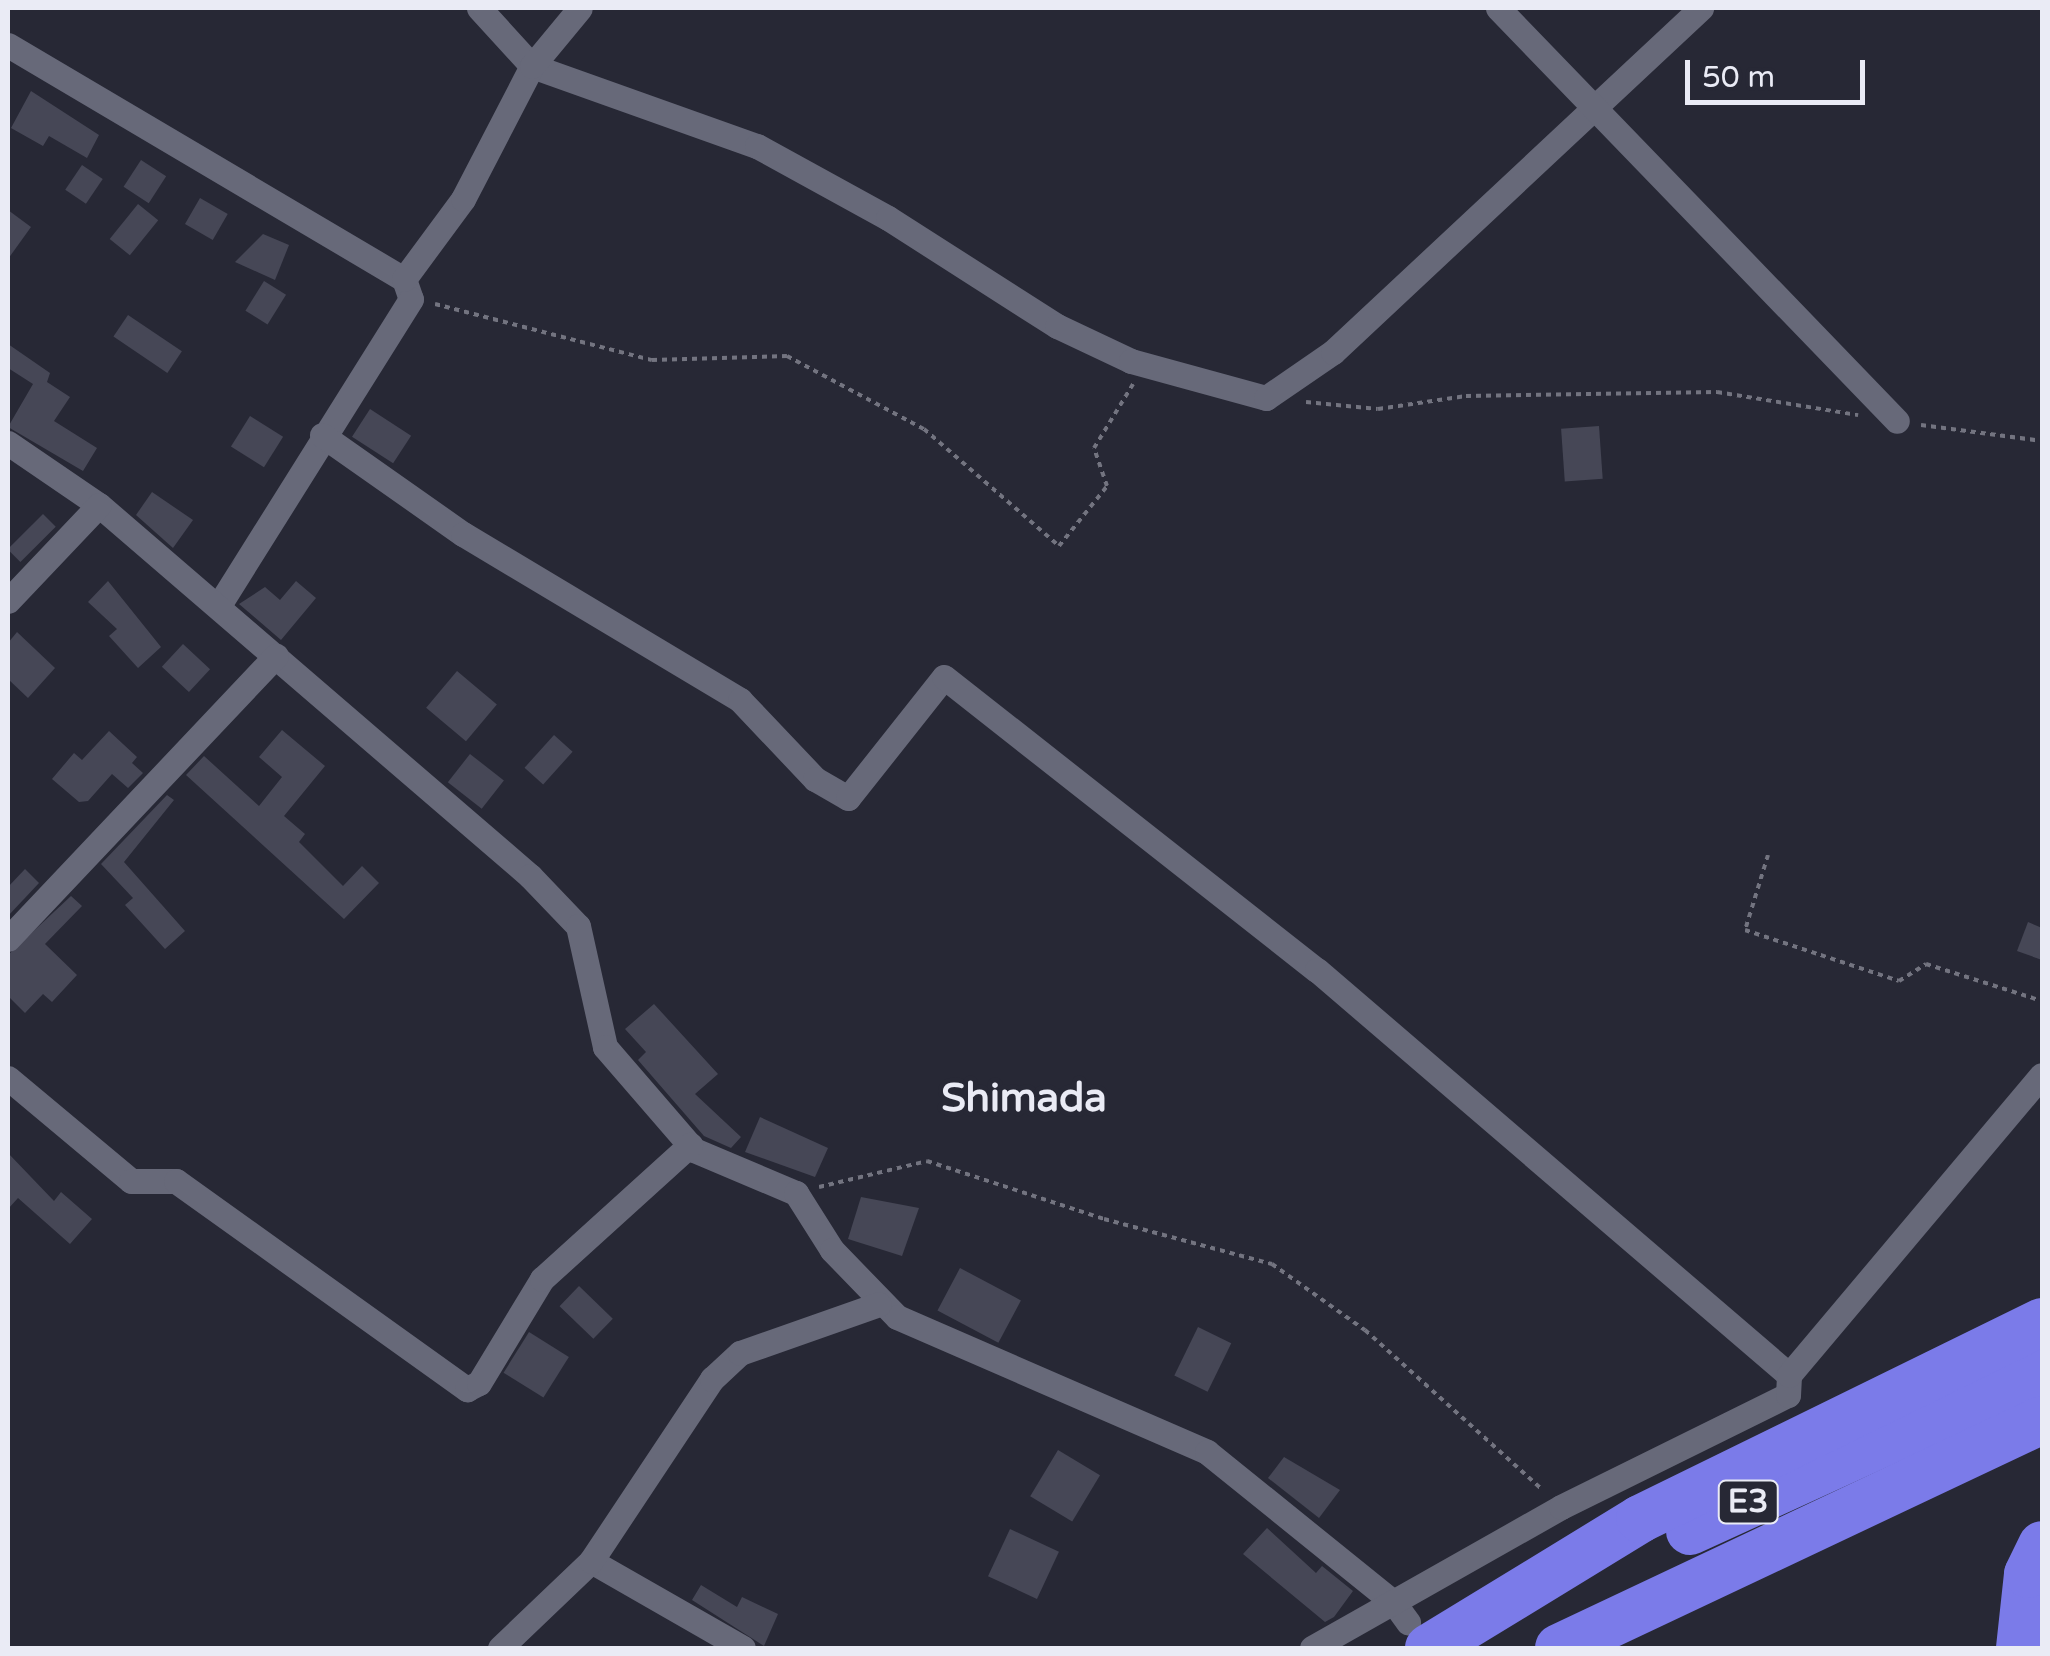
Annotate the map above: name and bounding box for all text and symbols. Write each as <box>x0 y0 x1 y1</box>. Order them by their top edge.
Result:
scale bar <box>1690 40 1870 102</box>
text: 50 m <box>1702 59 1775 96</box>
district label: Shimada <box>941 1074 1107 1122</box>
road number: E3 <box>1716 1475 1780 1529</box>

